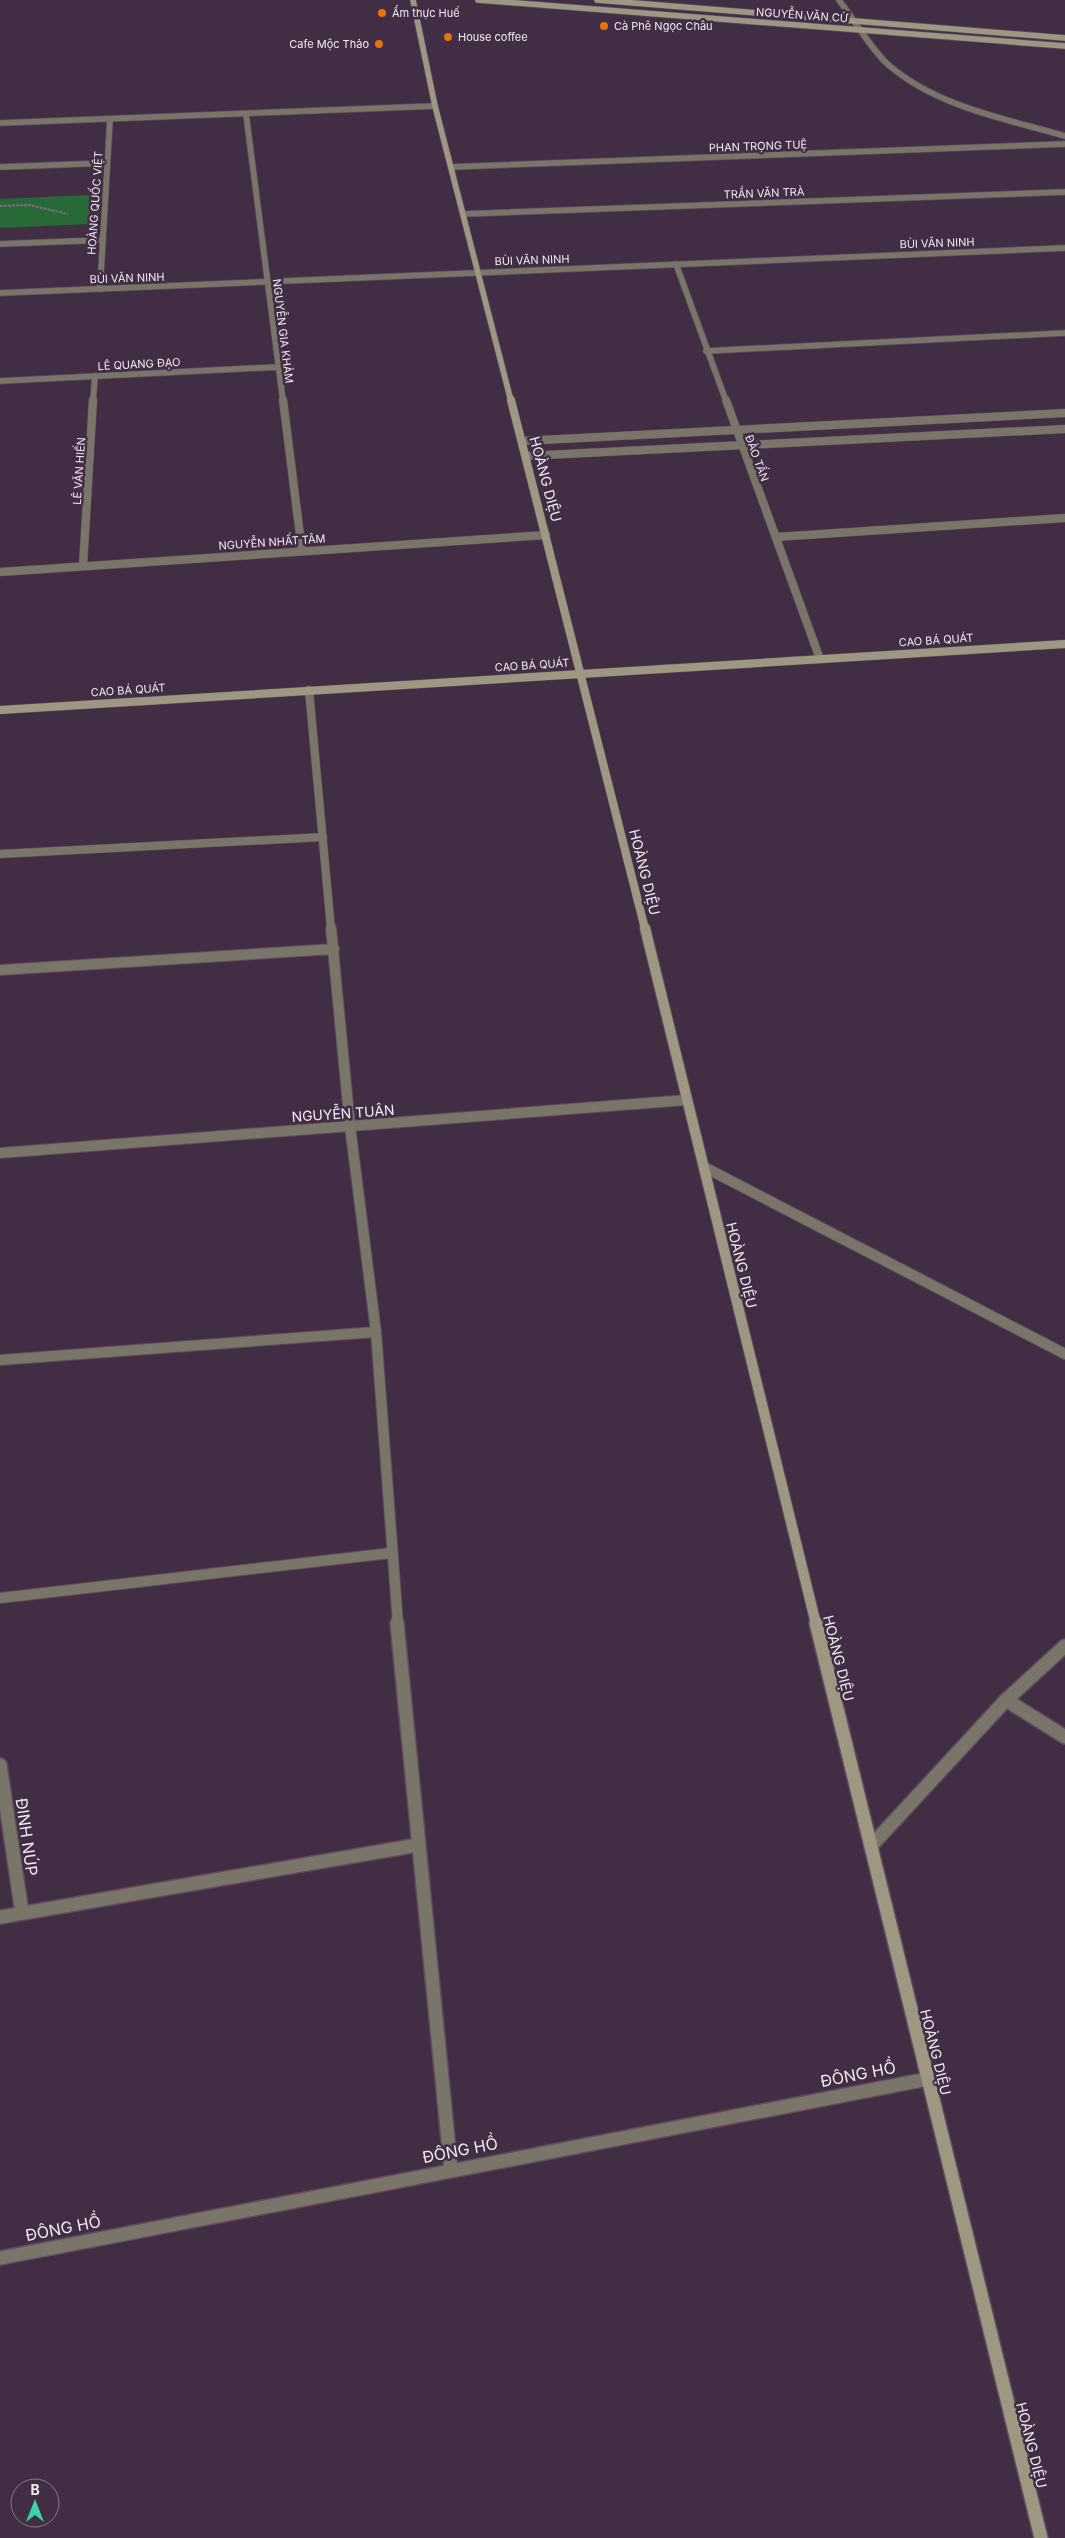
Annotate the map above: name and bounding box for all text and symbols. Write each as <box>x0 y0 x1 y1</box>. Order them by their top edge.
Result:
street label: NGUYỄN VĂN CỪ <box>756 3 849 25</box>
place label: Ẩm thực Huế <box>392 5 460 20</box>
marker: Ẩm thực Huế <box>376 7 388 19</box>
place label: Cà Phê Ngọc Châu <box>614 19 713 33</box>
marker: Cà Phê Ngọc Châu <box>598 20 610 32</box>
place label: House coffee <box>458 30 528 44</box>
marker: House coffee <box>442 31 454 43</box>
place label: Cafe Mộc Thảo <box>289 37 369 51</box>
marker: Cafe Mộc Thảo <box>373 38 385 50</box>
street label: PHAN TRỌNG TUỆ <box>709 137 807 155</box>
street label: HOÀNG QUỐC VIỆT <box>83 151 106 255</box>
street label: TRẦN VĂN TRÀ <box>723 184 805 201</box>
street label: BÙI VĂN NINH <box>899 235 975 251</box>
street label: BÙI VĂN NINH <box>494 252 570 268</box>
street label: BÙI VĂN NINH <box>89 270 165 286</box>
street label: NGUYỄN GIA KHẢM <box>270 278 298 384</box>
street label: LÊ QUANG ĐẠO <box>97 355 181 373</box>
street label: ĐÀO TẤN <box>742 432 773 483</box>
street label: HOÀNG DIỆU <box>526 434 566 524</box>
street label: LÊ VĂN HIẾN <box>69 437 88 505</box>
street label: NGUYỄN NHẤT TÂM <box>218 529 326 553</box>
street label: CAO BÁ QUÁT <box>898 630 974 650</box>
street label: CAO BÁ QUÁT <box>494 655 570 675</box>
street label: CAO BÁ QUÁT <box>90 680 166 700</box>
street label: HOÀNG DIỆU <box>626 827 664 917</box>
street label: NGUYỄN TUÂN <box>291 1098 395 1125</box>
street label: HOÀNG DIỆU <box>723 1220 761 1310</box>
street label: HOÀNG DIỆU <box>820 1613 858 1703</box>
street label: ĐINH NÚP <box>12 1797 42 1877</box>
street label: HOÀNG DIỆU <box>917 2007 955 2097</box>
street label: ĐÔNG HỒ <box>818 2055 897 2091</box>
street label: ĐÔNG HỒ <box>420 2131 499 2167</box>
street label: ĐÔNG HỒ <box>23 2209 102 2245</box>
street label: HOÀNG DIỆU <box>1013 2400 1051 2490</box>
north arrow <box>10 2478 60 2528</box>
text: B <box>30 2481 40 2498</box>

